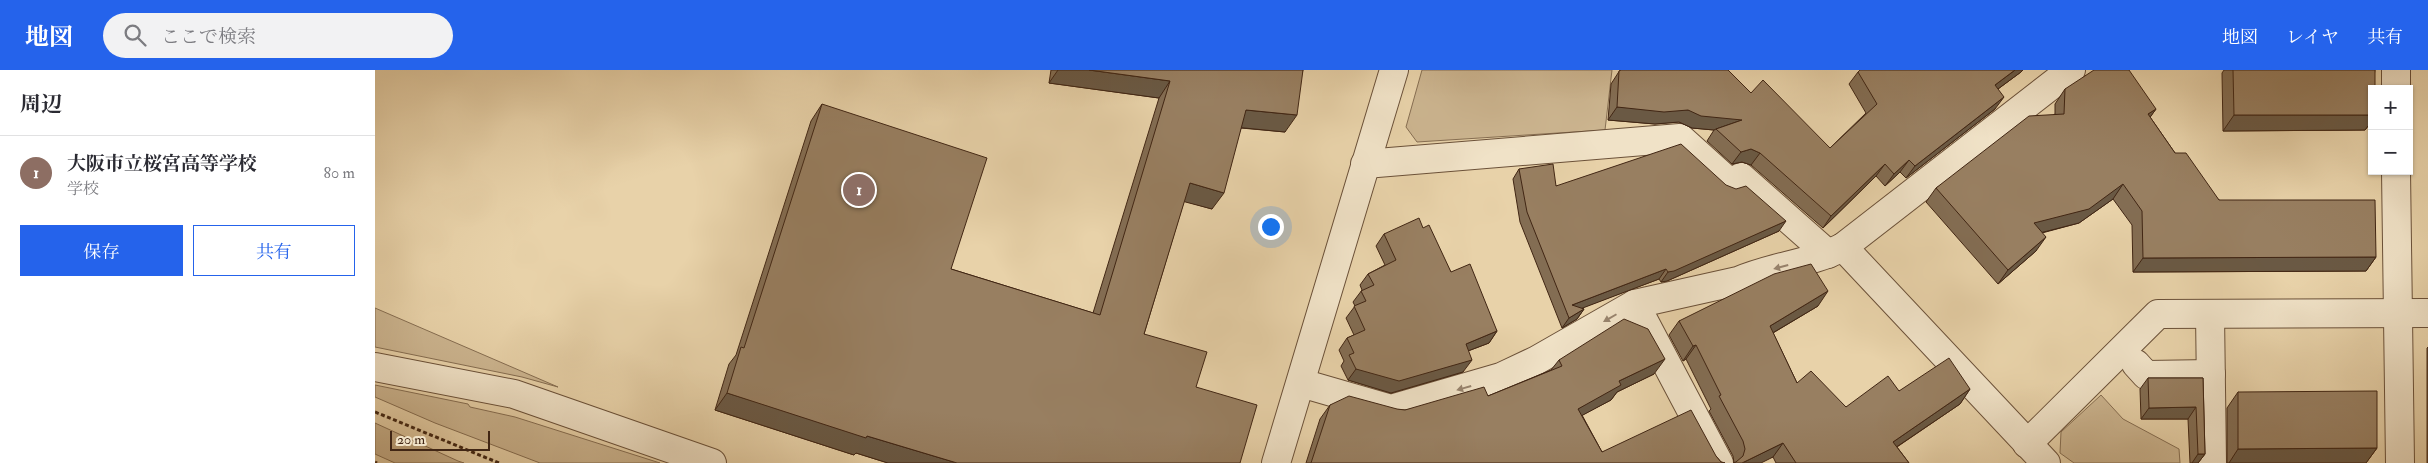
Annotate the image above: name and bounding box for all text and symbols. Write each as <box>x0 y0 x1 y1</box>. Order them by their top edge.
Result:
search box <box>103 13 453 58</box>
icon: search <box>121 21 149 49</box>
text: 地図 <box>25 22 73 53</box>
text: ここで検索 <box>161 25 256 49</box>
text: 地図 <box>2222 26 2258 49</box>
text: レイヤ <box>2286 26 2339 49</box>
text: 共有 <box>2367 26 2403 49</box>
map controls <box>2368 85 2413 175</box>
button: + <box>2368 85 2413 130</box>
text: 周辺 <box>20 91 62 118</box>
button: − <box>2368 130 2413 175</box>
text: 大阪市立桜宮高等学校 <box>67 152 257 176</box>
text: 1 <box>33 163 39 183</box>
text: 80 m <box>324 163 355 183</box>
pin: 1 <box>843 171 875 209</box>
text: 学校 <box>67 179 99 199</box>
your location <box>1258 214 1284 240</box>
button: 保存 <box>20 225 183 276</box>
button: 共有 <box>193 225 355 276</box>
one-way arrow <box>1774 263 1789 271</box>
one-way arrow <box>1603 314 1617 323</box>
one-way arrow <box>1456 384 1471 392</box>
scale bar <box>390 428 490 451</box>
text: 20 m <box>397 431 425 448</box>

